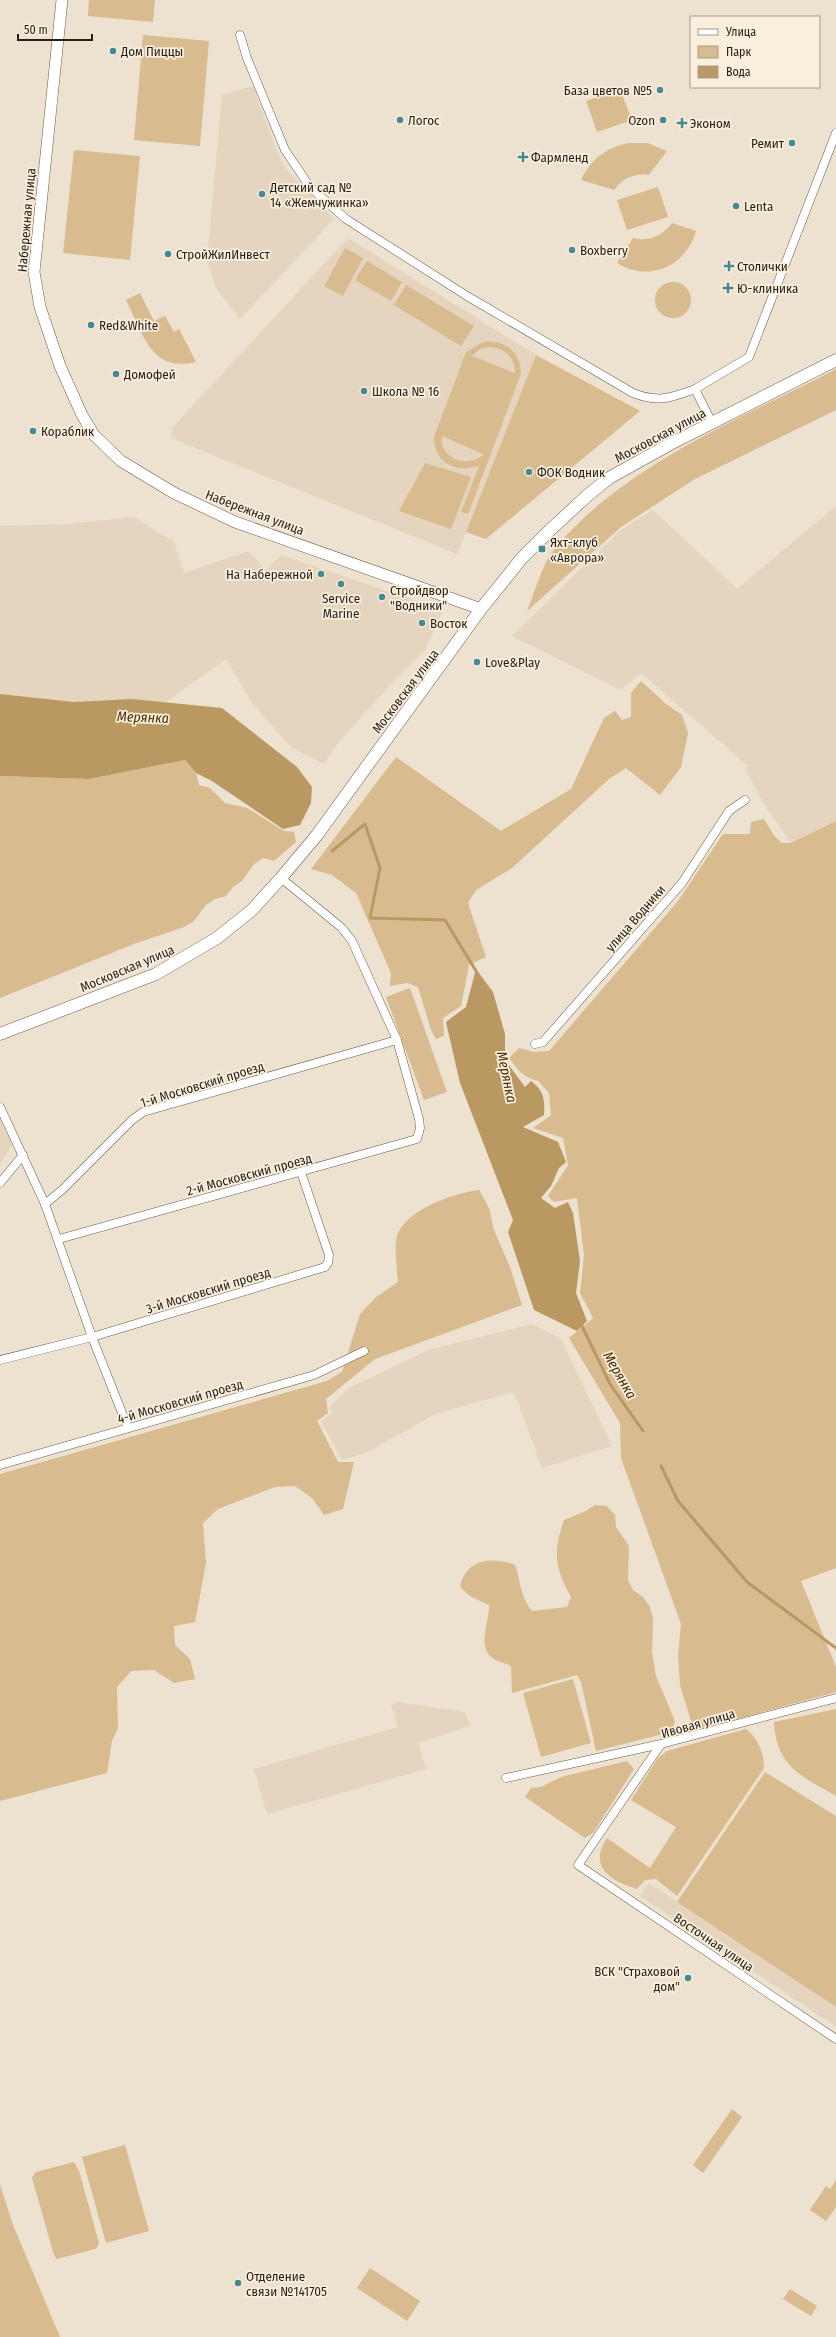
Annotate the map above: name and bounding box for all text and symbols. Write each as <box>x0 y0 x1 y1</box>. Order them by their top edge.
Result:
scale bar <box>18 16 92 42</box>
legend <box>690 16 820 88</box>
text: 50 m <box>24 23 48 37</box>
text: Улица <box>725 25 756 39</box>
place label: Дом Пиццы <box>120 44 183 59</box>
text: Парк <box>726 45 752 59</box>
marker: Дом Пиццы <box>108 46 118 56</box>
text: Вода <box>726 65 751 79</box>
place label: База цветов №5 <box>564 83 652 98</box>
marker: База цветов №5 <box>655 85 665 95</box>
place label: Логос <box>408 113 440 128</box>
place label: Ozon <box>628 113 655 128</box>
marker: Логос <box>395 115 405 125</box>
marker: Ozon <box>658 115 668 125</box>
place label: Эконом <box>690 116 731 131</box>
marker: Эконом <box>677 118 687 128</box>
place label: Ремит <box>751 136 785 151</box>
marker: Ремит <box>787 138 797 148</box>
place label: Фармленд <box>531 150 589 165</box>
marker: Фармленд <box>518 152 528 162</box>
street label: Набережная улица <box>14 167 39 273</box>
place label: Детский сад № 14 «Жемчужинка» <box>269 180 369 210</box>
marker: Детский сад № 14 «Жемчужинка» <box>257 189 267 199</box>
place label: Lenta <box>744 199 773 214</box>
marker: Lenta <box>731 201 741 211</box>
place label: Boxberry <box>580 243 628 258</box>
marker: Boxberry <box>567 245 577 255</box>
place label: СтройЖилИнвест <box>176 247 271 262</box>
marker: СтройЖилИнвест <box>163 249 173 259</box>
place label: Столички <box>737 259 788 274</box>
marker: Столички <box>724 261 734 271</box>
place label: Ю-клиника <box>737 281 798 296</box>
marker: Ю-клиника <box>722 282 734 294</box>
place label: Red&White <box>99 318 158 333</box>
marker: Red&White <box>86 320 96 330</box>
place label: Домофей <box>123 367 176 382</box>
marker: Домофей <box>111 369 121 379</box>
place label: Школа № 16 <box>372 384 439 399</box>
marker: Школа № 16 <box>359 386 369 396</box>
street label: Московская улица <box>612 405 708 466</box>
place label: Кораблик <box>41 424 94 439</box>
marker: Кораблик <box>28 426 38 436</box>
place label: ФОК Водник <box>537 465 605 480</box>
marker: ФОК Водник <box>524 467 534 477</box>
street label: Набережная улица <box>203 487 306 538</box>
place label: Яхт-клуб «Аврора» <box>550 535 604 565</box>
marker: Яхт-клуб «Аврора» <box>537 544 547 554</box>
place label: На Набережной <box>226 567 313 582</box>
marker: На Набережной <box>316 569 326 579</box>
marker: Service Marine <box>336 579 346 589</box>
place label: Стройдвор "Водники" <box>390 583 449 613</box>
place label: Service Marine <box>322 591 360 621</box>
marker: Стройдвор "Водники" <box>377 592 387 602</box>
place label: Восток <box>430 616 467 631</box>
marker: Восток <box>417 618 427 628</box>
street label: Московская улица <box>369 647 442 736</box>
place label: Love&Play <box>485 655 540 670</box>
marker: Love&Play <box>472 657 482 667</box>
water label: Мерянка <box>117 708 169 727</box>
street label: улица Водники <box>602 882 668 955</box>
street label: Московская улица <box>78 942 177 995</box>
water label: Мерянка <box>493 1050 520 1104</box>
street label: 1-й Московский проезд <box>139 1058 266 1110</box>
street label: 2-й Московский проезд <box>185 1150 314 1198</box>
street label: 3-й Московский проезд <box>144 1264 273 1317</box>
water label: Мерянка <box>599 1348 640 1402</box>
street label: 4-й Московский проезд <box>116 1376 245 1427</box>
street label: Ивовая улица <box>660 1706 737 1741</box>
street label: Восточная улица <box>671 1910 757 1975</box>
place label: ВСК "Страховой дом" <box>594 1964 680 1994</box>
marker: ВСК "Страховой дом" <box>683 1973 693 1983</box>
place label: Отделение связи №141705 <box>246 2269 327 2299</box>
marker: Отделение связи №141705 <box>233 2278 243 2288</box>

